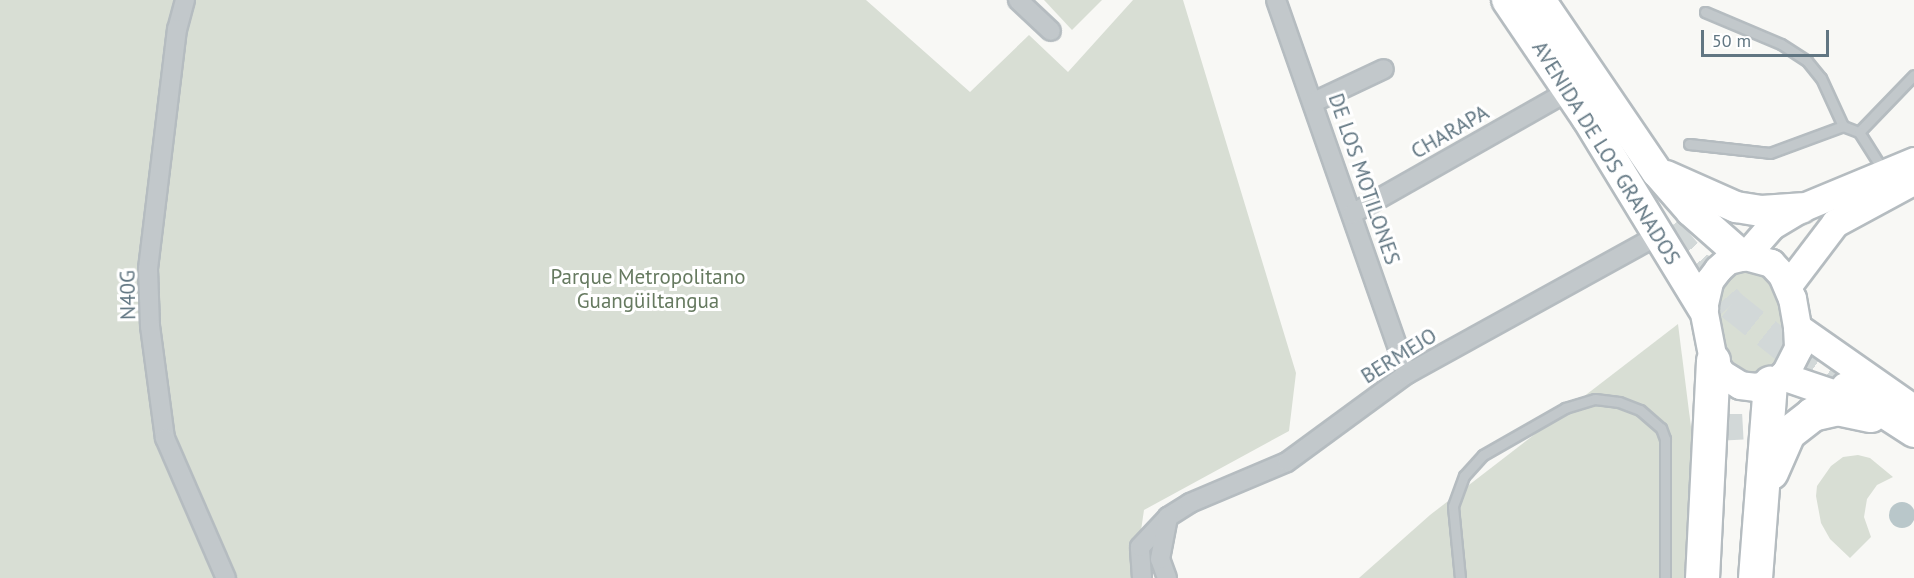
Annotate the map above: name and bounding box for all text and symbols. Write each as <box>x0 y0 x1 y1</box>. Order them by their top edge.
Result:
scale bar <box>1704 18 1832 56</box>
text: 50 m <box>1712 29 1751 52</box>
street label: AVENIDA DE LOS GRANADOS <box>1526 36 1686 270</box>
street label: DE LOS MOTILONES <box>1323 90 1405 268</box>
street label: CHARAPA <box>1407 100 1493 164</box>
park label: Parque Metropolitano Guangüiltangua <box>551 264 745 314</box>
street label: N40G <box>115 270 141 320</box>
street label: BERMEJO <box>1357 323 1441 389</box>

